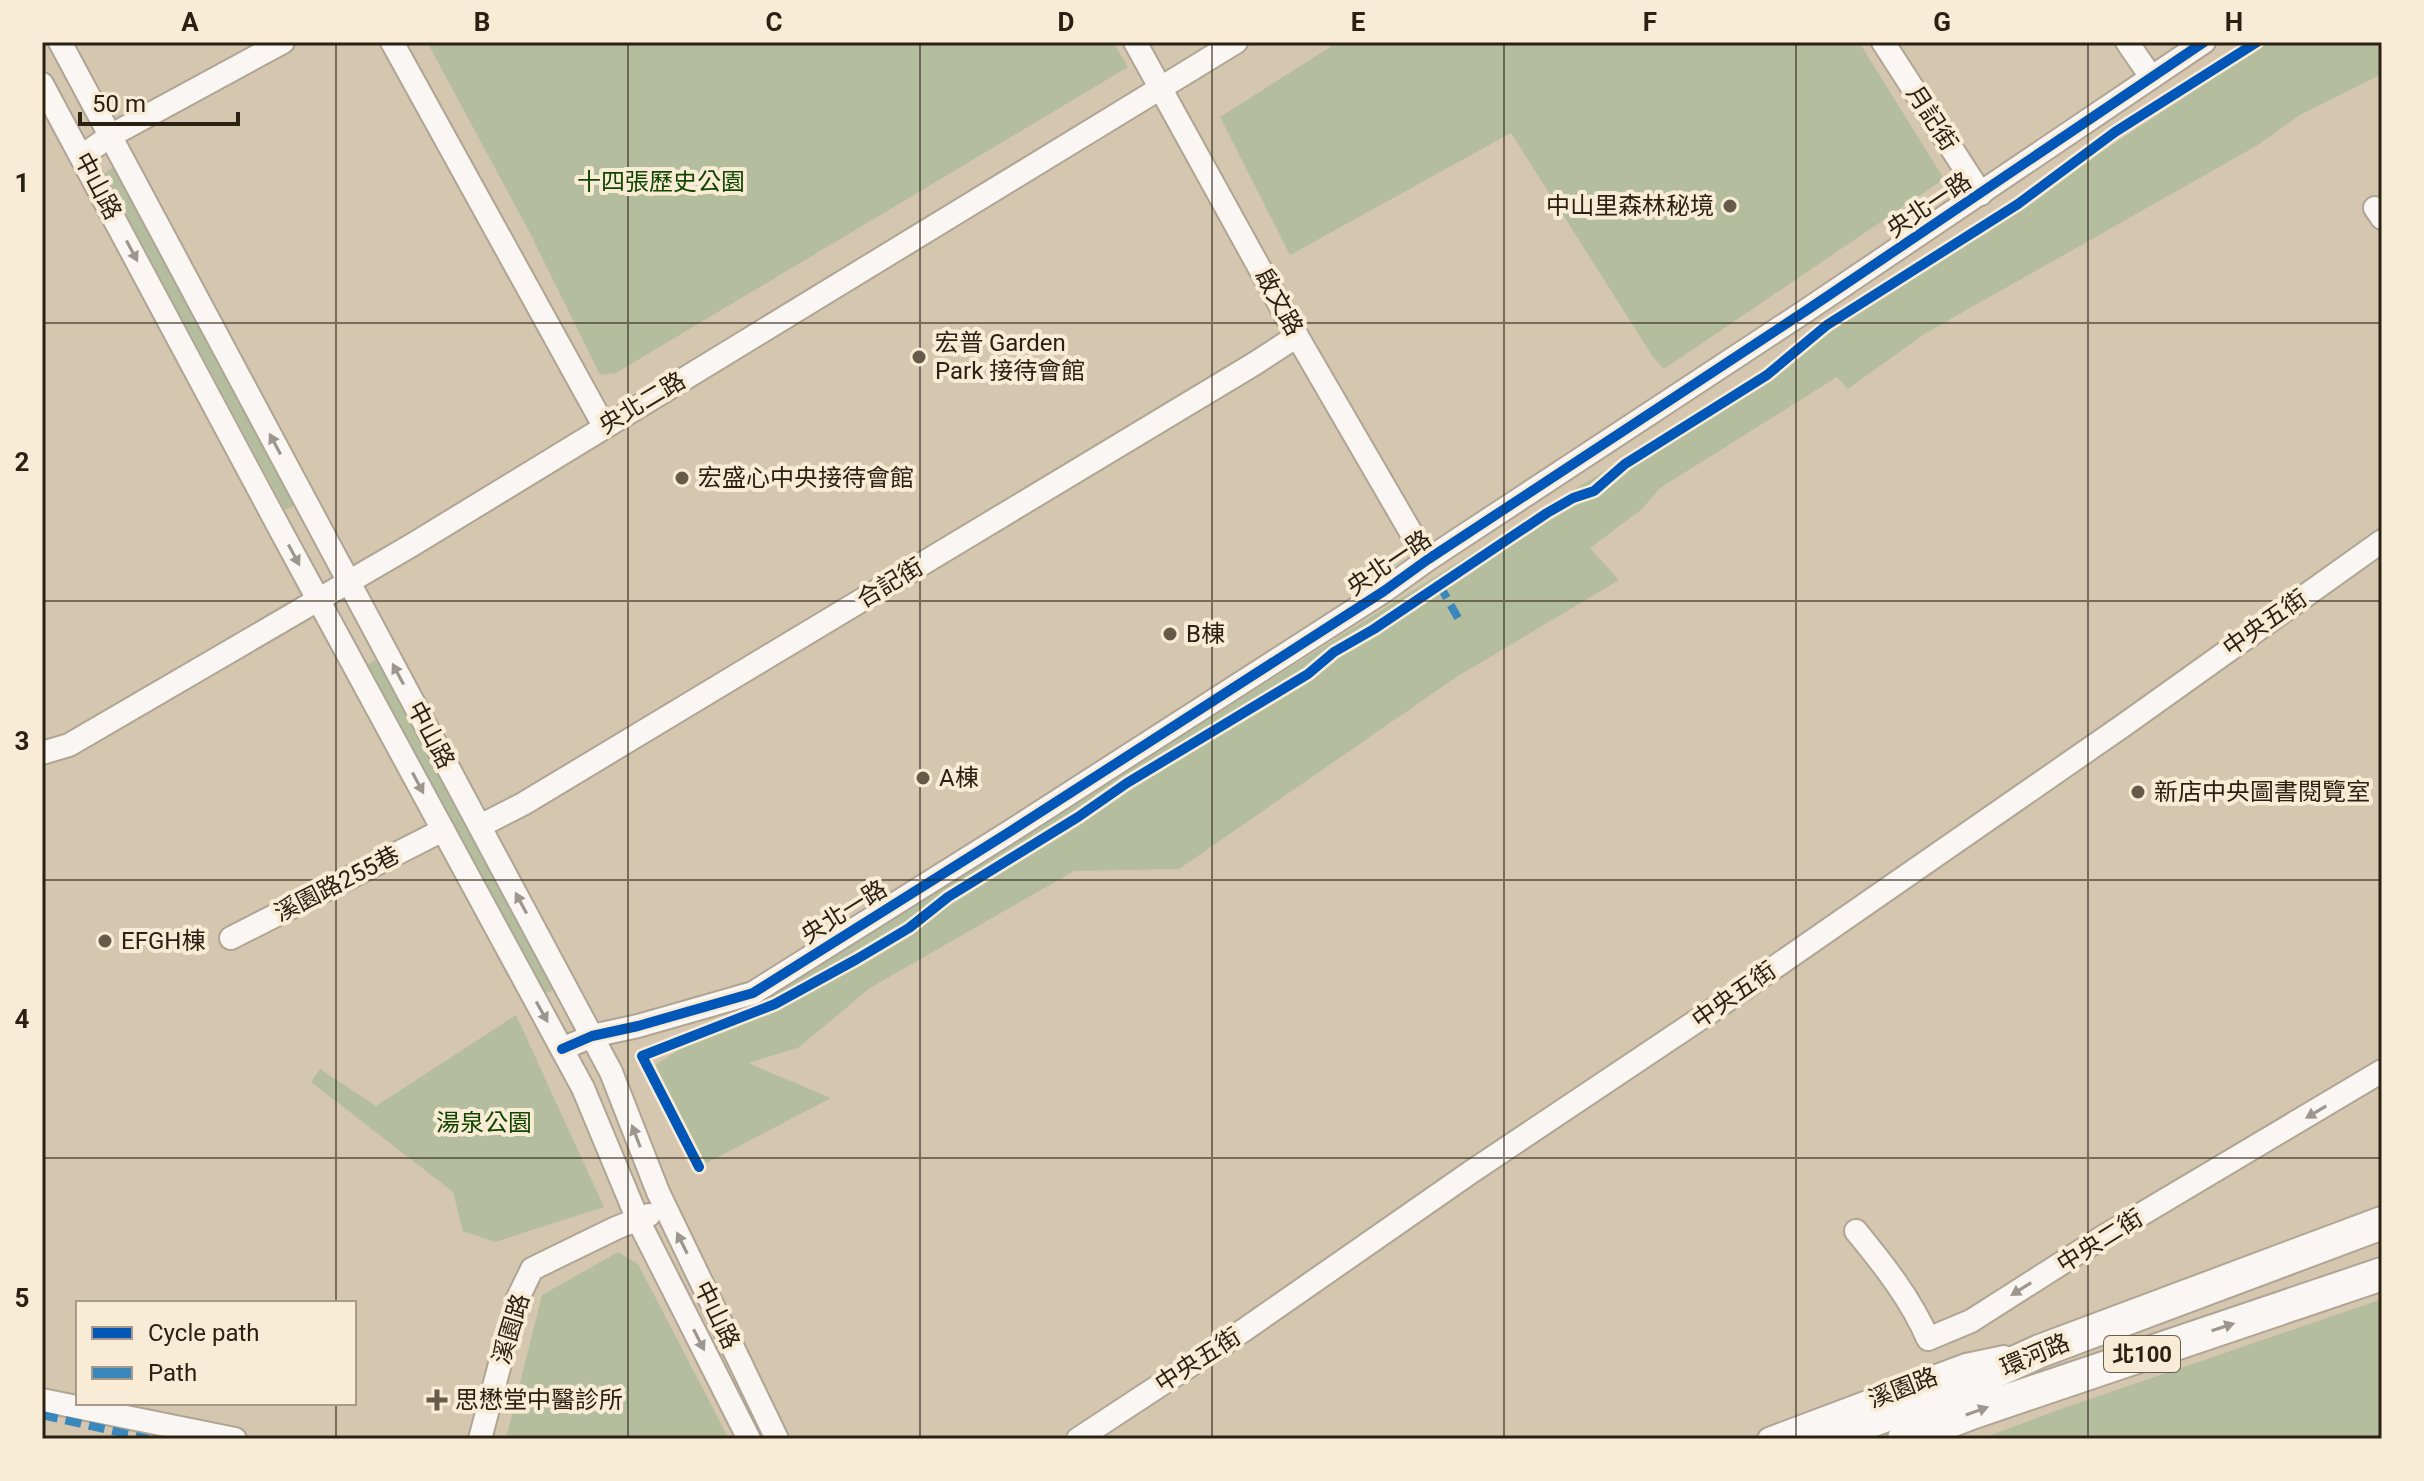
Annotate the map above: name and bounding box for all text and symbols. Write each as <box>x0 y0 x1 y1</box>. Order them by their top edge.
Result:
text: A <box>181 7 199 37</box>
text: B <box>474 7 490 37</box>
text: C <box>765 7 783 37</box>
text: D <box>1058 7 1074 37</box>
text: E <box>1351 7 1366 37</box>
text: F <box>1643 7 1657 37</box>
text: G <box>1933 7 1951 37</box>
text: H <box>2225 7 2243 37</box>
scale bar <box>80 76 238 126</box>
street label: 月記街 <box>1901 80 1963 156</box>
text: 50 m <box>92 90 146 118</box>
street label: 中山路 <box>69 148 127 224</box>
street label: 央北一路 <box>1881 167 1977 243</box>
text: 1 <box>15 168 29 198</box>
park label: 十四張歷史公園 <box>577 168 745 196</box>
place label: 中山里森林秘境 <box>1546 192 1714 220</box>
marker: 中山里森林秘境 <box>1721 197 1739 215</box>
one-way arrow <box>125 240 139 262</box>
street label: 啟文路 <box>1249 264 1309 340</box>
place label: 宏普 Garden Park 接待會館 <box>935 329 1085 385</box>
marker: 宏普 Garden Park 接待會館 <box>910 348 928 366</box>
street label: 央北二路 <box>594 366 690 440</box>
one-way arrow <box>269 433 282 456</box>
text: 2 <box>15 447 29 477</box>
place label: 宏盛心中央接待會館 <box>698 464 914 492</box>
marker: 宏盛心中央接待會館 <box>673 469 691 487</box>
street label: 央北一路 <box>1341 525 1437 601</box>
one-way arrow <box>287 543 300 566</box>
street label: 合記街 <box>852 552 928 614</box>
street label: 中央五街 <box>2218 584 2312 662</box>
place label: B棟 <box>1186 620 1225 648</box>
marker: B棟 <box>1161 625 1179 643</box>
one-way arrow <box>392 662 405 685</box>
street label: 中山路 <box>402 697 460 773</box>
text: 3 <box>15 726 29 756</box>
place label: A棟 <box>939 764 979 792</box>
marker: A棟 <box>914 769 932 787</box>
one-way arrow <box>411 772 424 795</box>
place label: 新店中央圖書閱覽室 <box>2154 778 2370 806</box>
marker: 新店中央圖書閱覽室 <box>2129 783 2147 801</box>
street label: 溪園路255巷 <box>270 841 404 927</box>
street label: 央北一路 <box>796 875 892 949</box>
one-way arrow <box>514 892 528 914</box>
place label: EFGH棟 <box>121 927 205 955</box>
marker: EFGH棟 <box>96 932 114 950</box>
street label: 中央五街 <box>1687 956 1781 1034</box>
one-way arrow <box>535 1000 548 1023</box>
text: 4 <box>15 1004 30 1034</box>
one-way arrow <box>2305 1104 2327 1118</box>
park label: 湯泉公園 <box>436 1109 532 1137</box>
one-way arrow <box>629 1124 642 1148</box>
street label: 中央二街 <box>2052 1204 2148 1278</box>
one-way arrow <box>675 1231 689 1255</box>
street label: 中山路 <box>689 1277 745 1353</box>
one-way arrow <box>2010 1282 2032 1296</box>
text: 5 <box>15 1283 29 1313</box>
street label: 溪園路 <box>487 1290 535 1368</box>
legend <box>76 1301 356 1405</box>
text: Cycle path <box>148 1319 260 1347</box>
one-way arrow <box>2211 1321 2235 1333</box>
street label: 中央五街 <box>1150 1322 1246 1398</box>
one-way arrow <box>692 1328 706 1351</box>
street label: 環河路 <box>1996 1328 2074 1382</box>
road number: 北100 <box>2104 1336 2180 1372</box>
text: Path <box>148 1359 197 1387</box>
street label: 溪園路 <box>1864 1362 1942 1414</box>
place label: 思懋堂中醫診所 <box>455 1386 623 1414</box>
marker: 思懋堂中醫診所 <box>426 1389 448 1411</box>
one-way arrow <box>1965 1404 1989 1416</box>

